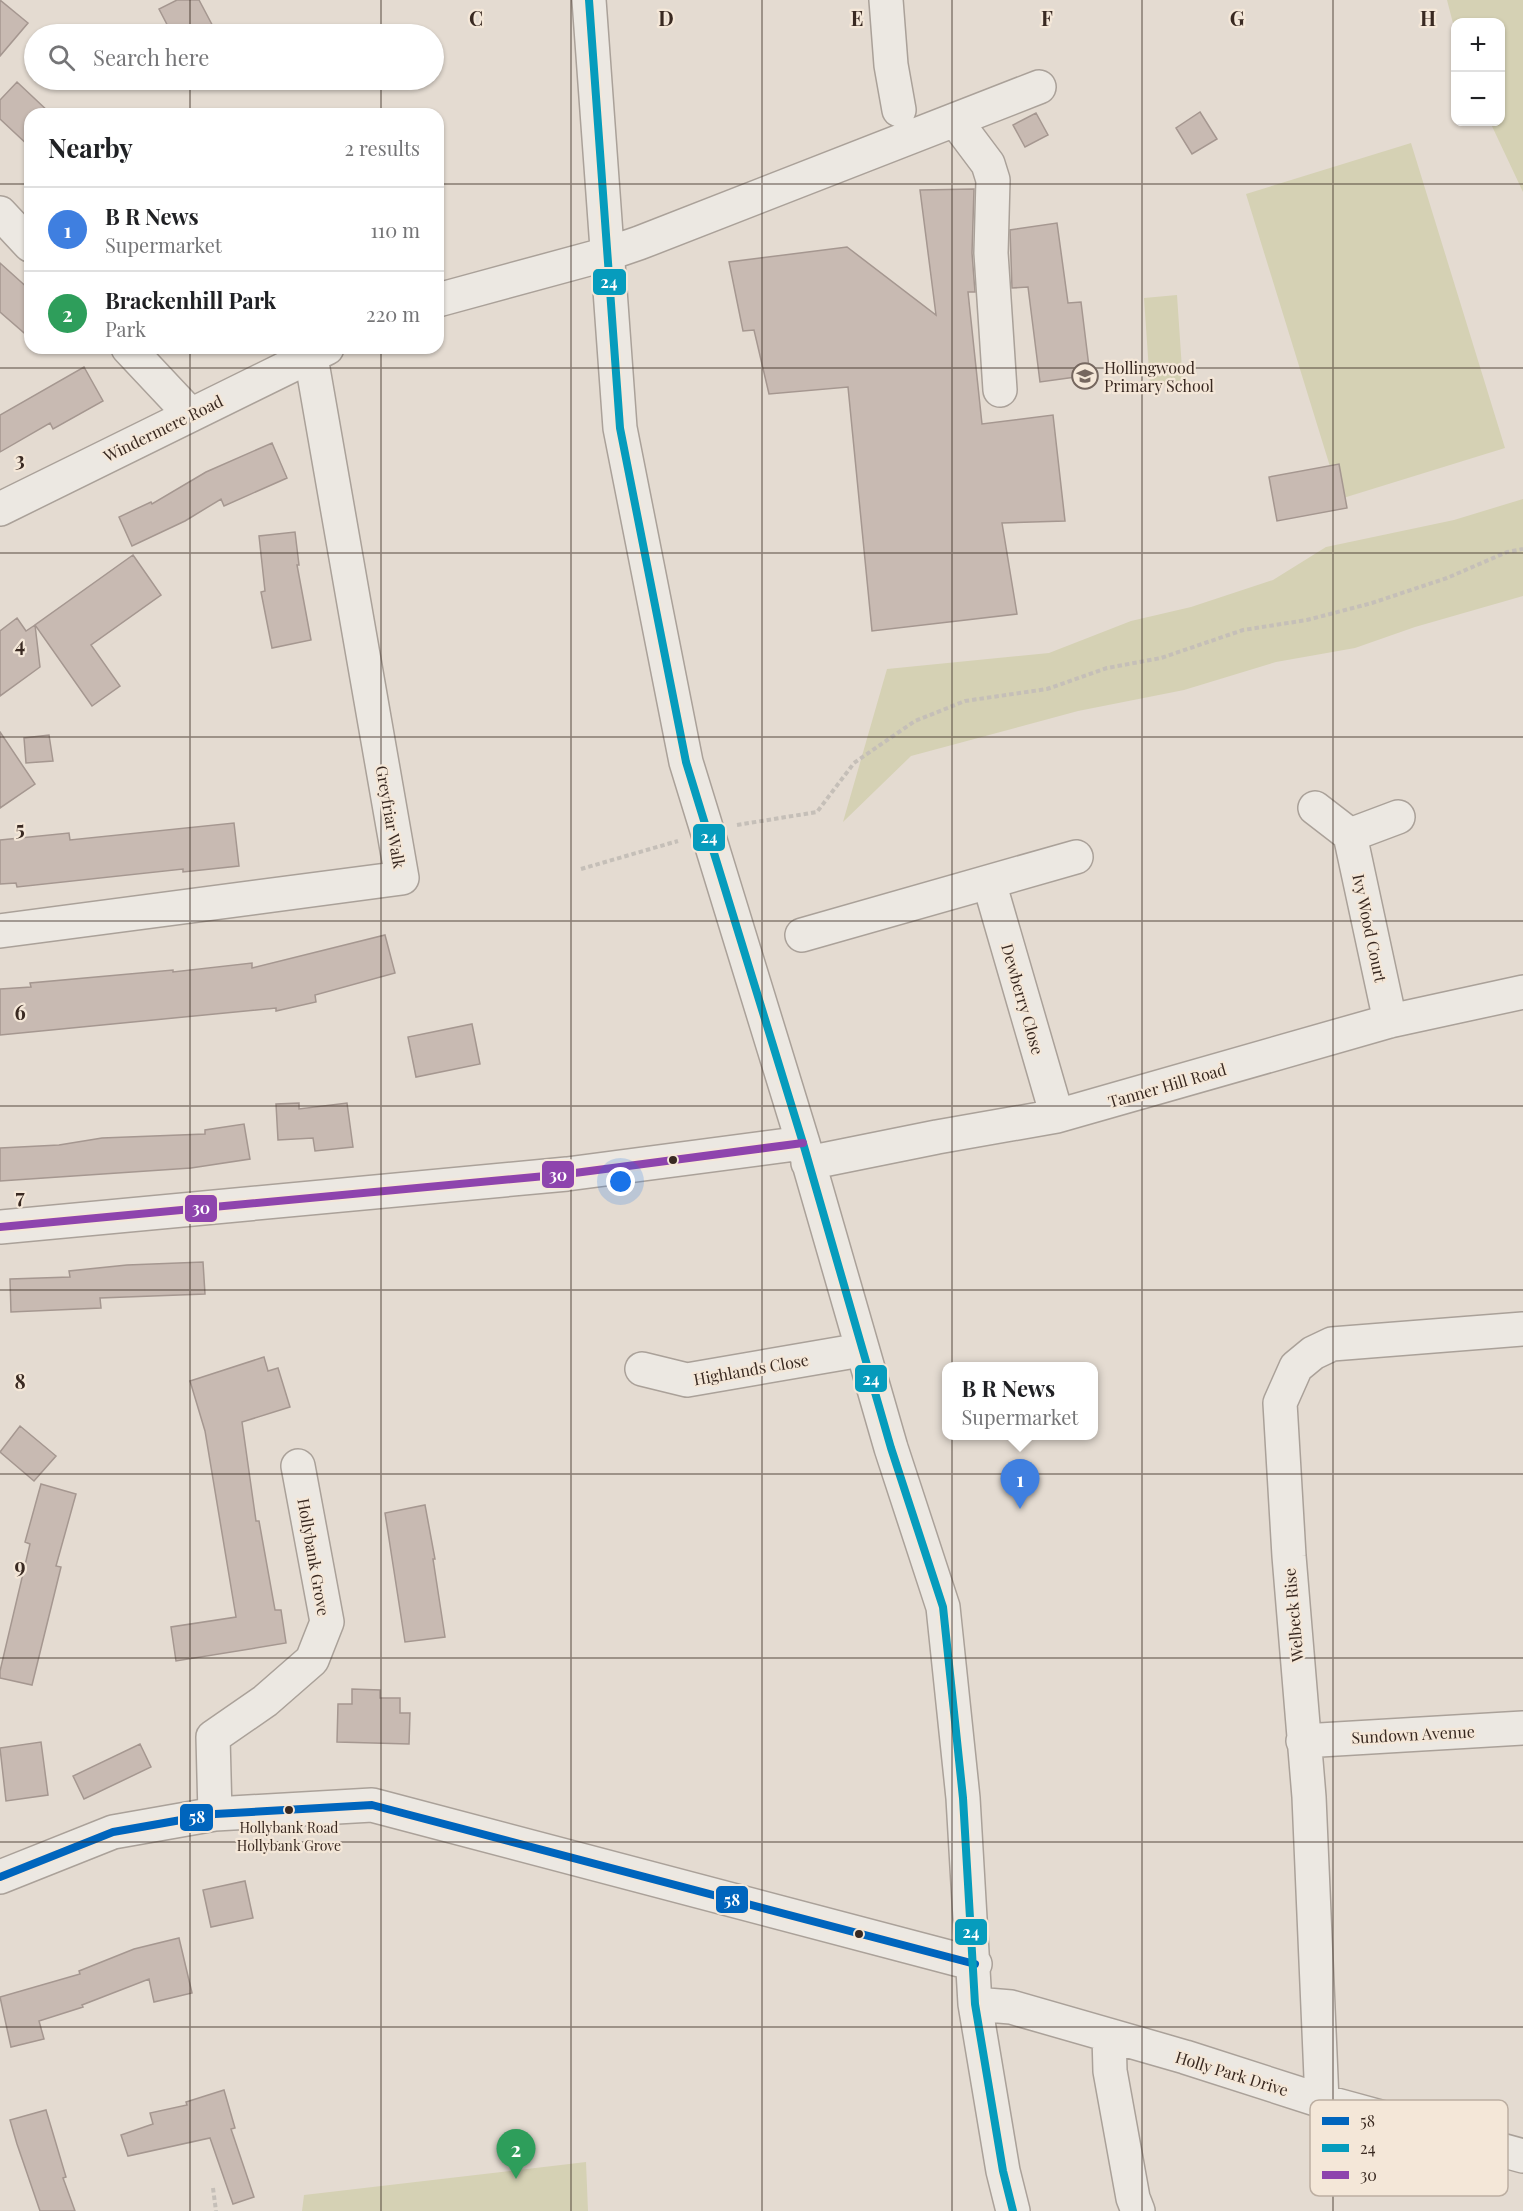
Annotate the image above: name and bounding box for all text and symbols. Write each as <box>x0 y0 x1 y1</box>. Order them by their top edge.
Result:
text: C <box>469 4 483 31</box>
text: D <box>658 4 674 31</box>
text: E <box>851 4 863 31</box>
text: F <box>1041 4 1053 31</box>
text: G <box>1230 4 1245 31</box>
text: H <box>1420 4 1436 31</box>
map controls <box>1451 18 1505 126</box>
button: + <box>1451 18 1505 72</box>
search box <box>24 24 444 90</box>
icon: search <box>45 41 78 74</box>
text: Search here <box>93 42 209 72</box>
button: − <box>1451 72 1505 126</box>
text: Nearby <box>48 130 133 165</box>
text: 2 results <box>345 134 420 161</box>
text: B R News <box>105 201 199 231</box>
text: 1 <box>64 216 71 243</box>
text: 110 m <box>370 216 420 243</box>
text: Supermarket <box>105 231 222 258</box>
line badge: 24 <box>592 268 627 296</box>
text: 24 <box>601 271 617 292</box>
text: Brackenhill Park <box>105 285 276 315</box>
text: 2 <box>62 300 73 327</box>
text: 220 m <box>366 300 420 327</box>
text: Park <box>105 315 146 342</box>
place label: Hollingwood Primary School <box>1104 357 1214 396</box>
school or university icon: Hollingwood Primary School <box>1070 361 1100 391</box>
street label: Windermere Road <box>99 390 226 466</box>
text: 3 <box>15 445 25 472</box>
text: 4 <box>15 630 25 657</box>
street label: Greyfriar Walk <box>372 764 410 870</box>
text: 5 <box>15 814 25 841</box>
line badge: 24 <box>692 823 726 852</box>
text: 24 <box>701 826 717 847</box>
street label: Ivy Wood Court <box>1348 872 1392 984</box>
street label: Dewberry Close <box>997 941 1049 1057</box>
text: 6 <box>14 998 26 1025</box>
street label: Tanner Hill Road <box>1105 1058 1229 1112</box>
unlabelled marker <box>667 1154 679 1166</box>
line badge: 30 <box>541 1160 575 1189</box>
text: 30 <box>549 1164 567 1185</box>
your location <box>606 1167 635 1196</box>
text: 7 <box>15 1182 25 1209</box>
line badge: 30 <box>184 1194 218 1223</box>
text: 30 <box>192 1197 210 1218</box>
street label: Highlands Close <box>692 1349 810 1389</box>
popup <box>942 1362 1098 1440</box>
line badge: 24 <box>854 1364 888 1393</box>
text: 8 <box>14 1367 26 1394</box>
text: 24 <box>863 1368 879 1389</box>
text: B R News <box>962 1373 1055 1403</box>
text: Supermarket <box>962 1403 1078 1430</box>
pin: 1 <box>1000 1460 1040 1509</box>
street label: Hollybank Grove <box>293 1496 335 1618</box>
text: 9 <box>14 1551 26 1578</box>
street label: Welbeck Rise <box>1278 1567 1308 1664</box>
street label: Sundown Avenue <box>1351 1720 1475 1748</box>
line badge: 58 <box>179 1803 214 1832</box>
marker: Hollybank Road Hollybank Grove <box>283 1804 295 1816</box>
text: 58 <box>189 1806 205 1827</box>
place label: Hollybank Road Hollybank Grove <box>237 1818 341 1855</box>
line badge: 58 <box>715 1885 749 1914</box>
text: 58 <box>724 1889 740 1910</box>
line badge: 24 <box>954 1918 988 1946</box>
text: 24 <box>963 1921 979 1942</box>
unlabelled marker <box>853 1928 865 1940</box>
street label: Holly Park Drive <box>1173 2046 1291 2100</box>
legend <box>1310 2100 1508 2196</box>
text: 58 <box>1360 2110 1375 2131</box>
pin: 2 <box>496 2130 536 2179</box>
text: 24 <box>1360 2137 1376 2158</box>
text: 30 <box>1360 2164 1377 2185</box>

